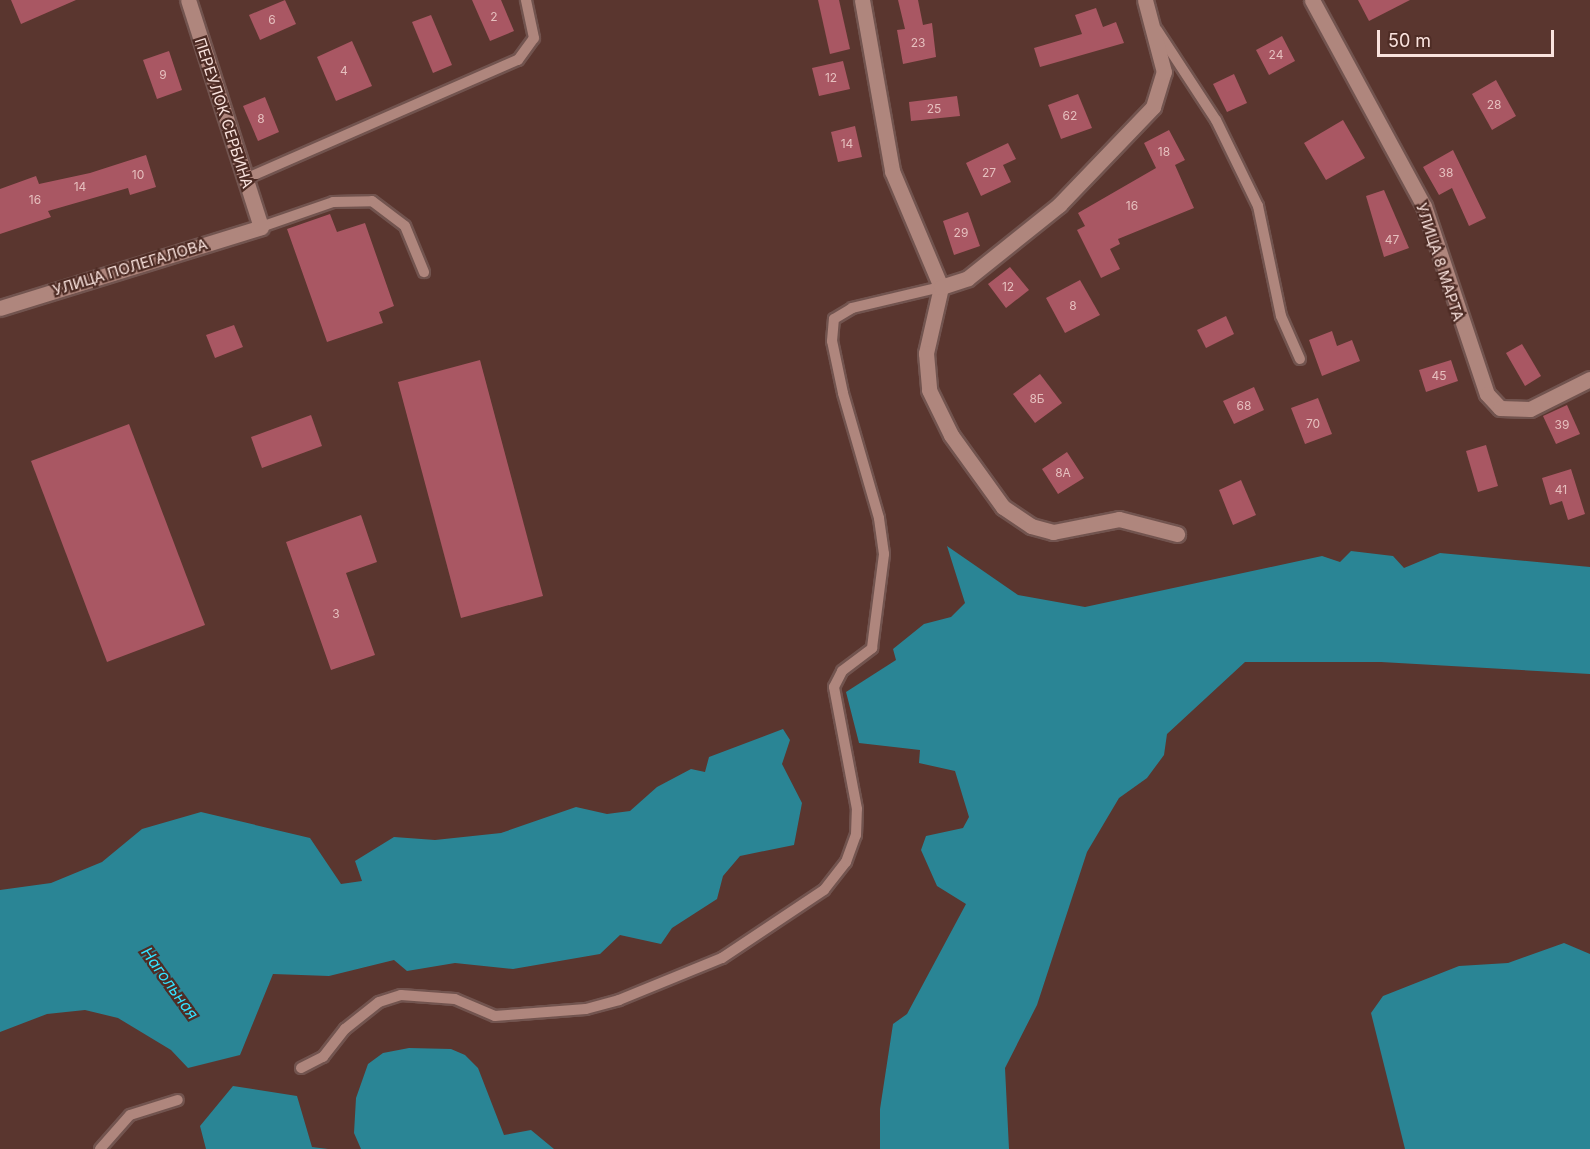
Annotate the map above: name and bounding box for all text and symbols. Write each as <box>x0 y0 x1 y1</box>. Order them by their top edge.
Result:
house number: 2 <box>490 10 498 24</box>
house number: 6 <box>268 13 276 27</box>
scale bar <box>1380 18 1557 56</box>
text: 50 m <box>1388 30 1431 51</box>
street label: ПЕРЕУЛОК СЕРБИНА <box>191 35 257 191</box>
house number: 23 <box>911 36 925 50</box>
house number: 24 <box>1269 48 1283 62</box>
house number: 4 <box>340 64 348 78</box>
house number: 9 <box>159 68 167 82</box>
house number: 12 <box>825 71 837 85</box>
house number: 28 <box>1487 98 1501 112</box>
house number: 25 <box>927 102 941 116</box>
house number: 62 <box>1063 109 1077 123</box>
house number: 8 <box>257 112 265 126</box>
house number: 14 <box>841 137 853 151</box>
house number: 18 <box>1158 145 1170 159</box>
house number: 27 <box>982 166 996 180</box>
house number: 38 <box>1439 166 1453 180</box>
house number: 10 <box>132 168 144 182</box>
house number: 14 <box>74 180 86 194</box>
house number: 16 <box>29 193 41 207</box>
house number: 16 <box>1126 199 1138 213</box>
street label: УЛИЦА 8 МАРТА <box>1412 201 1468 323</box>
house number: 29 <box>954 226 968 240</box>
house number: 47 <box>1385 233 1399 247</box>
street label: УЛИЦА ПОЛЕГАЛОВА <box>50 235 210 299</box>
house number: 12 <box>1002 280 1014 294</box>
house number: 8 <box>1069 299 1077 313</box>
house number: 45 <box>1431 369 1447 383</box>
house number: 8Б <box>1029 392 1045 406</box>
house number: 68 <box>1237 399 1251 413</box>
house number: 70 <box>1306 417 1320 431</box>
house number: 39 <box>1555 418 1569 432</box>
house number: 8А <box>1055 466 1071 480</box>
house number: 41 <box>1555 483 1567 497</box>
house number: 3 <box>332 607 340 621</box>
water label: Нагольная <box>137 943 203 1023</box>

